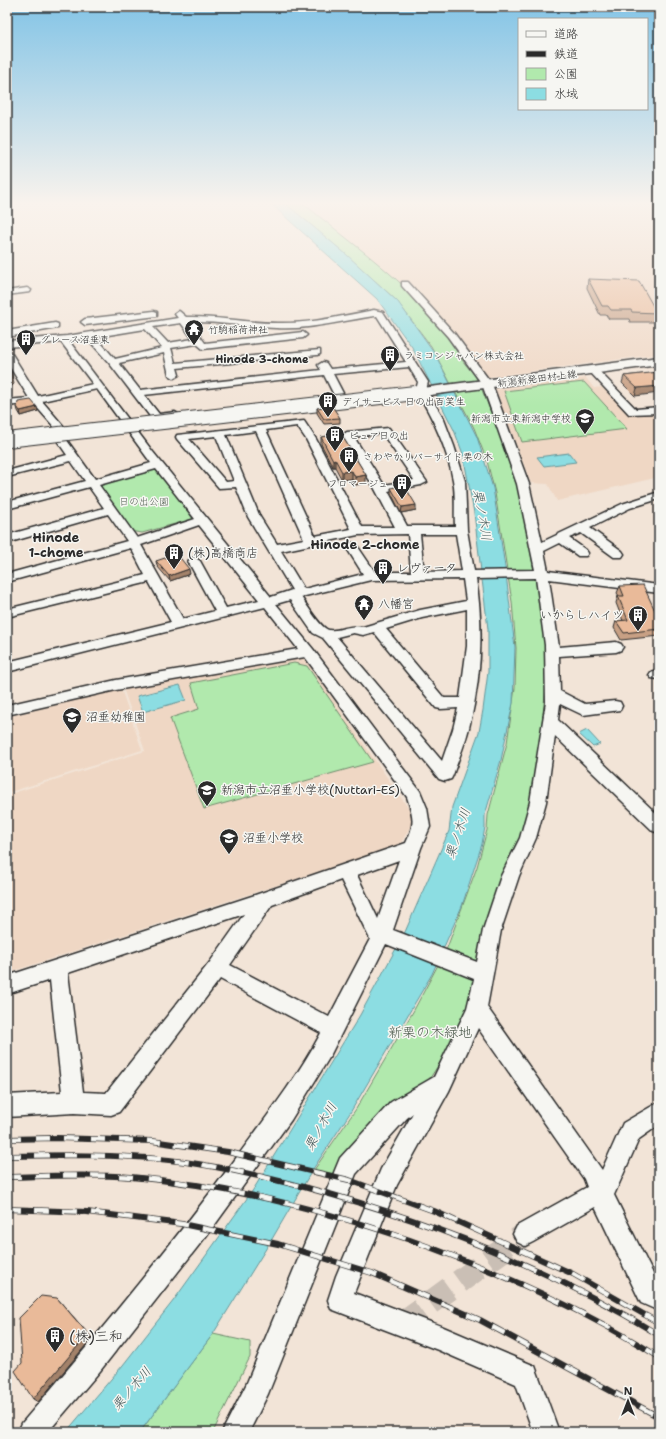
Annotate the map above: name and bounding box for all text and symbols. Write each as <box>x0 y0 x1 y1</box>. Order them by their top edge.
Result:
legend <box>518 18 648 110</box>
text: 道路 <box>554 26 578 42</box>
text: 鉄道 <box>554 46 578 62</box>
text: 公園 <box>554 66 578 82</box>
text: 水域 <box>554 86 578 102</box>
temple icon: 竹駒稲荷神社 <box>183 318 205 346</box>
place label: 竹駒稲荷神社 <box>208 323 268 336</box>
building icon: グレース沼垂東 <box>15 328 37 356</box>
place label: グレース沼垂東 <box>40 333 110 346</box>
building icon: ラミコンジャパン株式会社 <box>379 344 401 372</box>
place label: ラミコンジャパン株式会社 <box>404 349 524 362</box>
district label: Hinode 3-chome <box>215 352 309 367</box>
street label: 新潟新発田村上線 <box>497 367 578 390</box>
building icon: デイサービス 日の出百笑生 <box>317 390 339 418</box>
place label: デイサービス 日の出百笑生 <box>342 395 465 408</box>
school or university icon: 新潟市立東新潟中学校 <box>574 407 596 435</box>
place label: 新潟市立東新潟中学校 <box>471 412 571 425</box>
building icon: ピュア日の出 <box>324 424 346 452</box>
place label: ピュア日の出 <box>349 429 409 442</box>
building icon: さわやかリバーサイド栗の木 <box>338 445 360 473</box>
place label: さわやかリバーサイド栗の木 <box>363 450 493 463</box>
building icon: フロマージュ <box>391 472 413 500</box>
place label: フロマージュ <box>328 477 388 490</box>
water label: 栗ノ木川 <box>470 488 495 542</box>
park label: 日の出公園 <box>119 495 169 508</box>
district label: Hinode 1-chome <box>28 529 84 561</box>
district label: Hinode 2-chome <box>310 536 420 553</box>
building icon: (株)高橋商店 <box>163 542 185 570</box>
place label: (株)高橋商店 <box>188 545 258 561</box>
building icon: レヴァータ <box>372 557 394 585</box>
place label: レヴァータ <box>397 560 457 576</box>
temple icon: 八幡宮 <box>353 593 375 621</box>
place label: 八幡宮 <box>378 596 414 612</box>
building icon: いからしハイツ <box>627 604 649 632</box>
place label: いからしハイツ <box>540 607 624 623</box>
school or university icon: 沼垂幼稚園 <box>61 706 83 734</box>
place label: 沼垂幼稚園 <box>86 709 146 725</box>
school or university icon: 新潟市立沼垂小学校(Nuttari-ES) <box>196 779 218 807</box>
place label: 新潟市立沼垂小学校(Nuttari-ES) <box>221 782 400 798</box>
water label: 栗ノ木川 <box>441 806 474 861</box>
school or university icon: 沼垂小学校 <box>218 827 240 855</box>
place label: 沼垂小学校 <box>243 830 303 846</box>
park label: 新栗の木緑地 <box>388 1023 472 1041</box>
water label: 栗ノ木川 <box>300 1099 340 1153</box>
building icon: (株)三和 <box>44 1325 66 1353</box>
place label: (株)三和 <box>69 1327 123 1345</box>
water label: 栗ノ木川 <box>108 1363 155 1414</box>
north arrow <box>608 1381 648 1421</box>
text: N <box>624 1384 633 1399</box>

